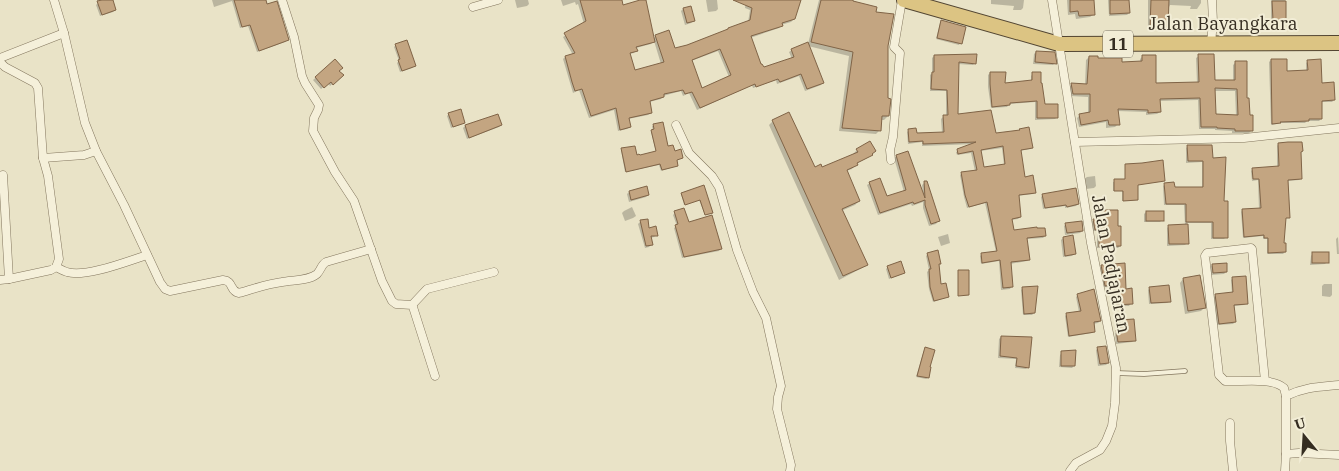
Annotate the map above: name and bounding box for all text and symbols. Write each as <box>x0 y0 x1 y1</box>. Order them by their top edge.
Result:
street label: Jalan Bayangkara <box>1148 12 1298 35</box>
road number: 11 <box>1103 31 1133 58</box>
street label: Jalan Padjajaran <box>1087 193 1136 335</box>
north arrow <box>1279 411 1329 461</box>
text: U <box>1292 413 1308 434</box>

